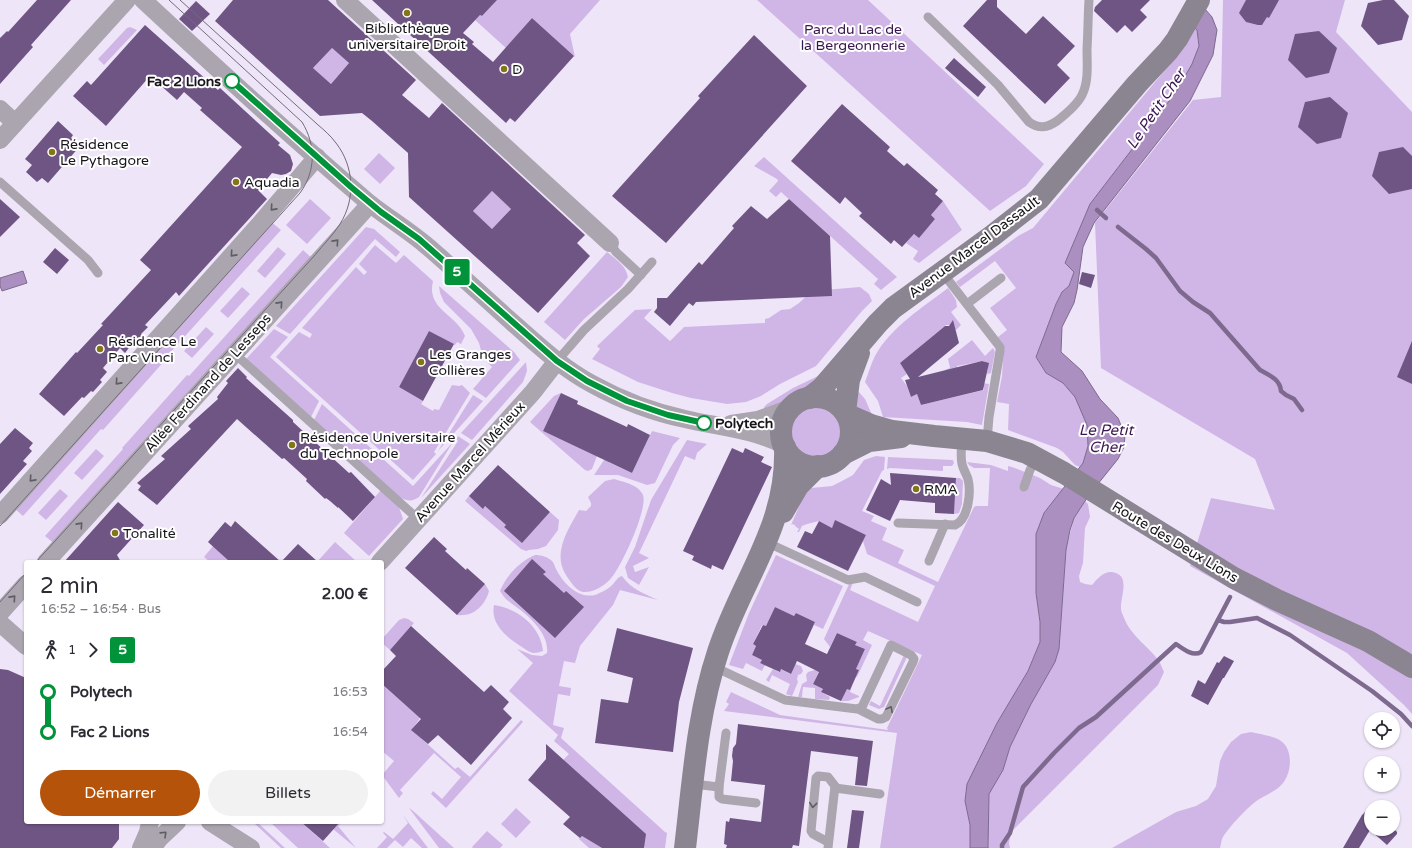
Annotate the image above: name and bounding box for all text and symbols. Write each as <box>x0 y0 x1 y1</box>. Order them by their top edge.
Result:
marker: Bibliothèque universitaire Droit <box>402 8 412 18</box>
place label: Bibliothèque universitaire Droit <box>348 20 466 53</box>
park label: Parc du Lac de la Bergeonnerie <box>801 21 905 54</box>
place label: D <box>512 61 523 78</box>
marker: D <box>499 64 509 74</box>
water label: Le Petit Cher <box>1123 64 1191 152</box>
place label: Fac 2 Lions <box>147 73 221 90</box>
marker: Fac 2 Lions <box>224 73 240 89</box>
place label: Résidence Le Pythagore <box>60 136 149 169</box>
marker: Résidence Le Pythagore <box>47 147 57 157</box>
place label: Aquadia <box>244 174 300 191</box>
marker: Aquadia <box>231 177 241 187</box>
street label: Avenue Marcel Dassault <box>905 192 1043 302</box>
one-way arrow <box>271 203 278 211</box>
one-way arrow <box>331 239 339 247</box>
one-way arrow <box>230 249 238 257</box>
line badge: 5 <box>444 259 470 285</box>
text: 5 <box>453 263 461 280</box>
one-way arrow <box>275 301 282 308</box>
street label: Allée Ferdinand de Lesseps <box>141 310 275 456</box>
place label: Résidence Le Parc Vinci <box>108 333 196 366</box>
marker: Résidence Le Parc Vinci <box>95 344 105 354</box>
place label: Les Granges Collières <box>429 346 511 379</box>
marker: Les Granges Collières <box>416 357 426 367</box>
one-way arrow <box>116 377 123 385</box>
street label: Avenue Marcel Mérieux <box>411 398 529 526</box>
marker: Polytech <box>696 415 712 431</box>
place label: Polytech <box>715 415 773 432</box>
water label: Le Petit Cher <box>1079 421 1136 456</box>
place label: Résidence Universitaire du Technopole <box>300 429 455 462</box>
marker: Résidence Universitaire du Technopole <box>287 440 297 450</box>
one-way arrow <box>29 474 36 482</box>
place label: RMA <box>924 481 958 498</box>
marker: RMA <box>911 484 921 494</box>
street label: Route des Deux Lions <box>1109 498 1241 587</box>
one-way arrow <box>75 522 82 529</box>
place label: Tonalité <box>123 525 176 542</box>
marker: Tonalité <box>110 528 120 538</box>
text: 2 min <box>40 573 99 599</box>
text: 2.00 € <box>322 585 368 603</box>
one-way arrow <box>8 596 15 603</box>
text: 16:52 – 16:54 · Bus <box>40 601 161 617</box>
icon: walk <box>40 639 62 661</box>
icon: forward <box>82 639 104 661</box>
text: 5 <box>118 641 127 658</box>
text: 1 <box>68 642 76 658</box>
text: Polytech <box>70 683 132 701</box>
text: 16:53 <box>332 684 368 700</box>
one-way arrow <box>885 706 892 714</box>
map controls <box>1364 712 1400 836</box>
button: locate <box>1364 712 1400 748</box>
text: Fac 2 Lions <box>70 723 149 741</box>
text: 16:54 <box>332 724 368 740</box>
button: + <box>1364 756 1400 792</box>
button: Démarrer <box>40 770 200 816</box>
button: Billets <box>208 770 368 816</box>
button: − <box>1364 800 1400 836</box>
one-way arrow <box>809 802 818 808</box>
one-way arrow <box>159 832 167 839</box>

